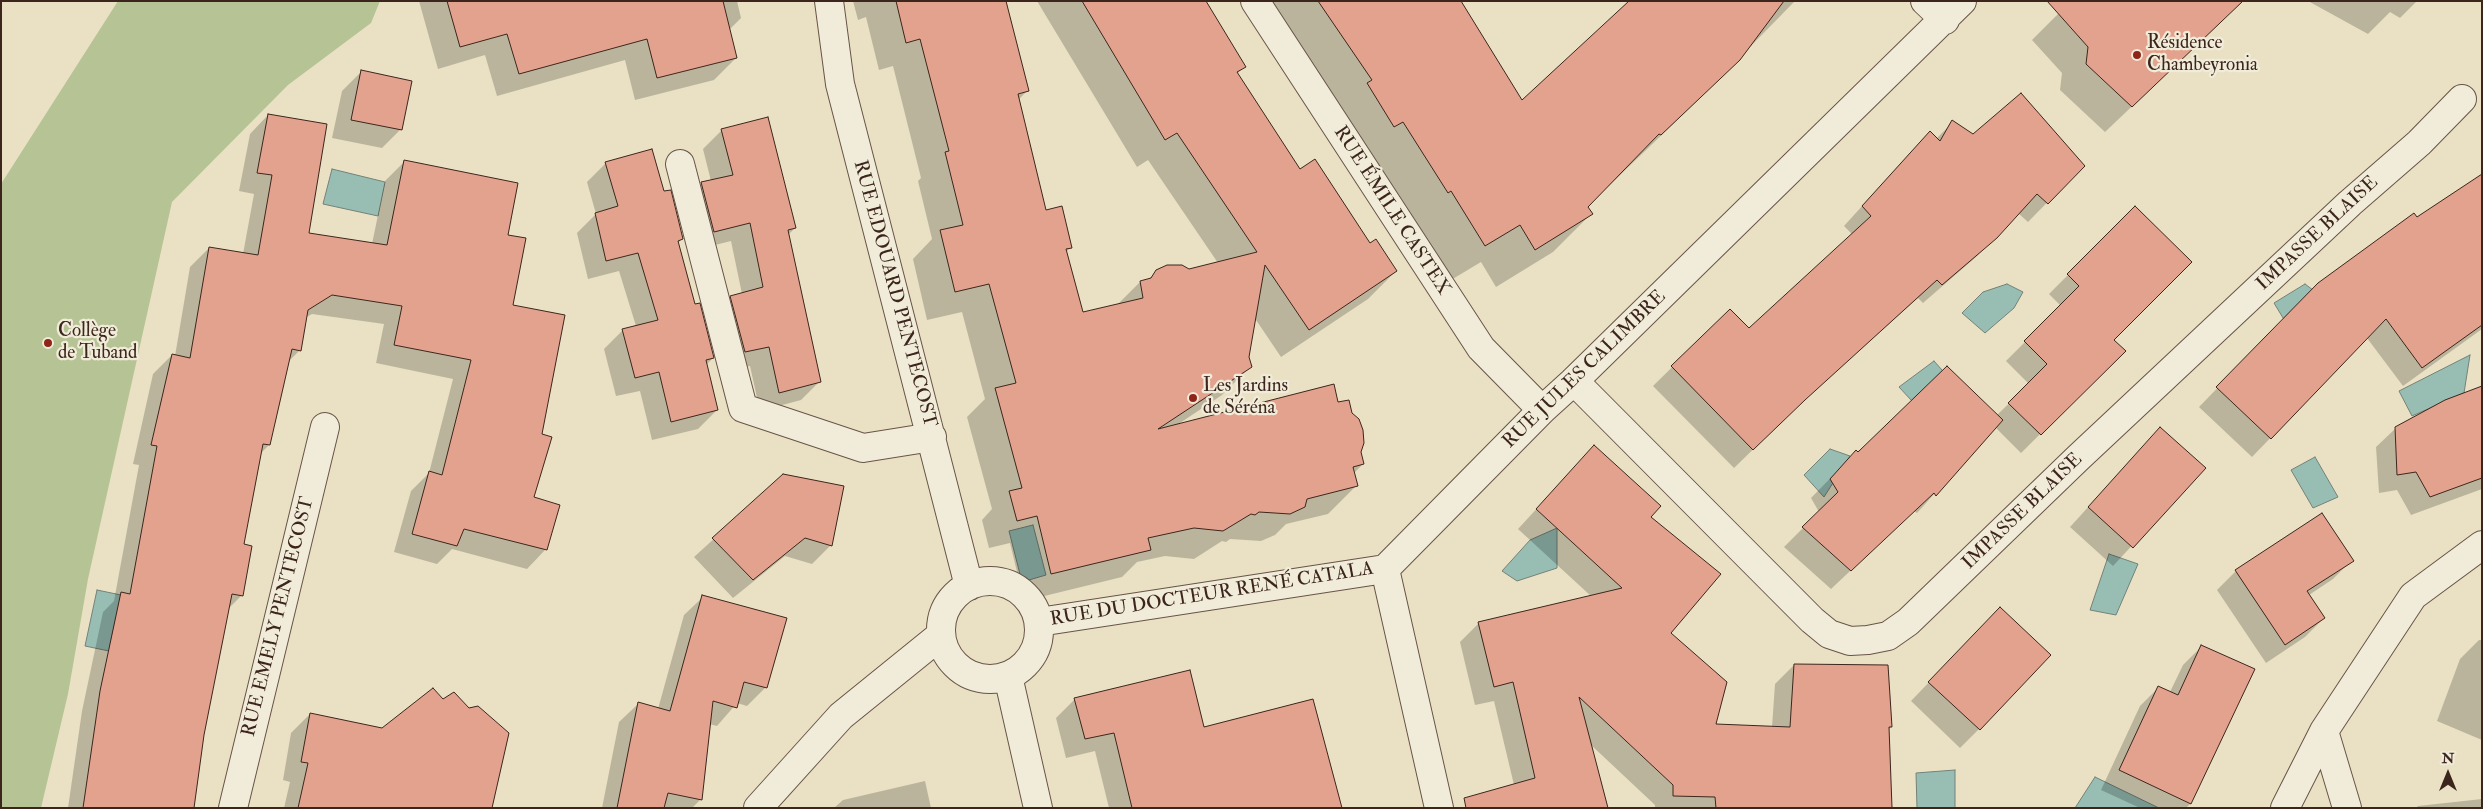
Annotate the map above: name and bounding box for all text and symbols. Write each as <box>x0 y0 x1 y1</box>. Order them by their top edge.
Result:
place label: Résidence Chambeyronia <box>2147 33 2258 77</box>
marker: Résidence Chambeyronia <box>2131 49 2143 61</box>
street label: RUE ÉMILE CASTEX <box>1328 122 1454 300</box>
street label: RUE EDOUARD PENTECOST <box>847 158 941 430</box>
street label: IMPASSE BLAISE <box>2252 172 2384 296</box>
street label: RUE JULES CALIMBRE <box>1499 286 1671 454</box>
place label: Collège de Tuband <box>58 321 137 365</box>
marker: Collège de Tuband <box>42 337 54 349</box>
place label: Les Jardins de Séréna <box>1203 376 1288 420</box>
marker: Les Jardins de Séréna <box>1187 392 1199 404</box>
street label: IMPASSE BLAISE <box>1958 449 2088 575</box>
street label: RUE EMELY PENTECOST <box>238 495 320 739</box>
street label: RUE DU DOCTEUR RENÉ CATALA <box>1049 558 1375 632</box>
north arrow <box>2423 749 2473 799</box>
text: N <box>2442 750 2454 767</box>

